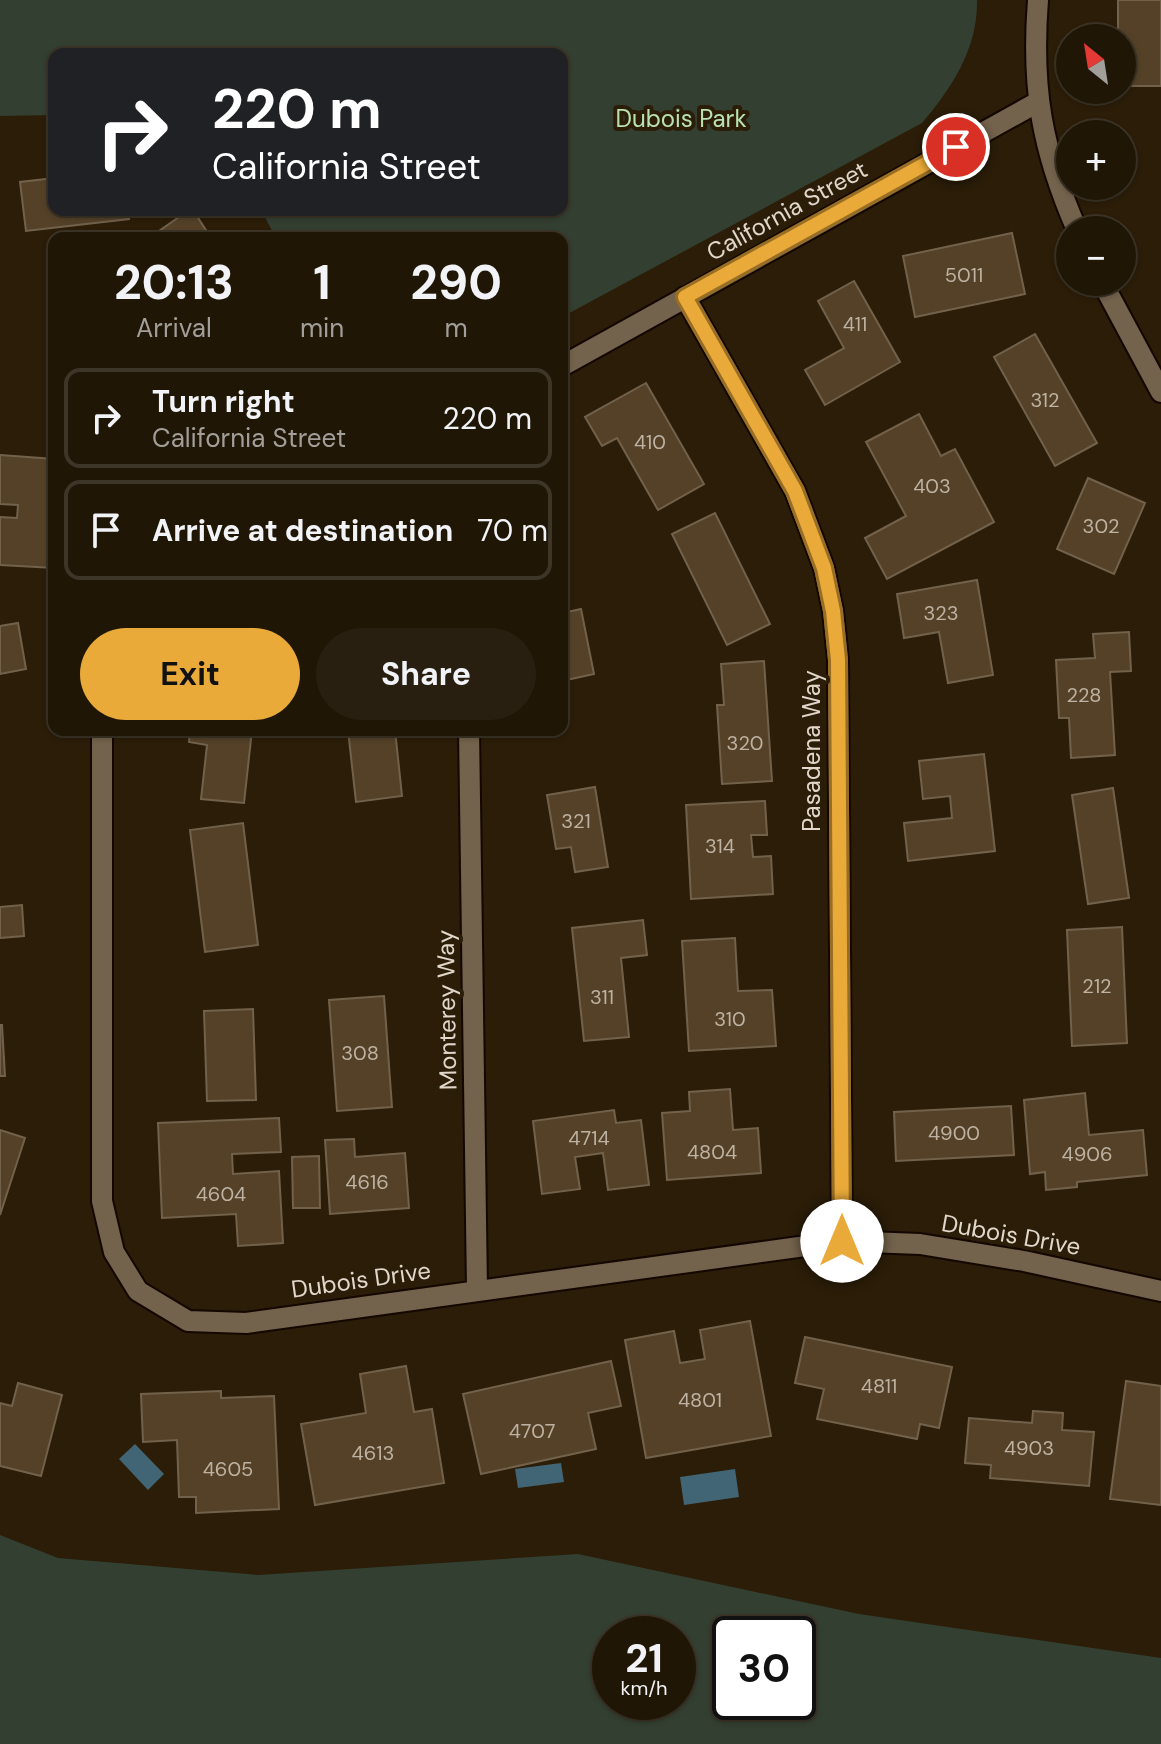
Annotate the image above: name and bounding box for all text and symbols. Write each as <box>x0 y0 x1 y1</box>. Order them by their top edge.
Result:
north arrow <box>1056 24 1136 104</box>
map controls <box>1056 24 1136 296</box>
text: 220 m <box>212 72 382 145</box>
icon: right <box>80 80 184 184</box>
park label: Dubois Park <box>615 103 747 134</box>
pin <box>922 113 990 181</box>
button: + <box>1056 120 1136 200</box>
icon: arrive <box>934 125 978 169</box>
text: California Street <box>212 143 481 190</box>
street label: California Street <box>701 154 873 268</box>
button: − <box>1056 216 1136 296</box>
text: 20:13 <box>114 251 234 314</box>
text: 1 <box>313 251 331 314</box>
text: 290 <box>410 251 502 314</box>
house number: 5011 <box>945 262 983 288</box>
text: Arrival <box>136 311 212 345</box>
text: min <box>300 311 344 345</box>
text: m <box>445 311 468 345</box>
house number: 411 <box>843 311 867 337</box>
text: Turn right <box>152 382 295 421</box>
house number: 312 <box>1030 387 1060 413</box>
icon: right <box>84 396 128 440</box>
text: 220 m <box>443 399 532 438</box>
text: California Street <box>152 421 346 455</box>
house number: 410 <box>634 429 666 455</box>
house number: 403 <box>913 473 951 499</box>
icon: arrive <box>84 508 128 552</box>
text: Arrive at destination <box>152 511 453 550</box>
text: 70 m <box>477 511 548 550</box>
house number: 302 <box>1083 513 1119 539</box>
house number: 323 <box>923 600 959 626</box>
button: Exit <box>80 628 300 720</box>
button: Share <box>316 628 536 720</box>
street label: Pasadena Way <box>796 670 827 832</box>
house number: 228 <box>1067 682 1101 708</box>
house number: 320 <box>727 730 763 756</box>
house number: 321 <box>561 808 591 834</box>
house number: 314 <box>705 833 735 859</box>
street label: Monterey Way <box>430 930 463 1090</box>
house number: 212 <box>1082 973 1112 999</box>
house number: 311 <box>590 984 614 1010</box>
house number: 310 <box>714 1006 746 1032</box>
house number: 308 <box>341 1040 379 1066</box>
house number: 4900 <box>928 1120 980 1146</box>
house number: 4714 <box>568 1125 610 1151</box>
house number: 4804 <box>687 1139 737 1165</box>
house number: 4906 <box>1062 1141 1112 1167</box>
house number: 4616 <box>345 1169 389 1195</box>
house number: 4604 <box>196 1181 246 1207</box>
position arrow <box>800 1199 884 1283</box>
street label: Dubois Drive <box>939 1207 1083 1262</box>
street label: Dubois Drive <box>289 1254 433 1305</box>
house number: 4811 <box>861 1373 897 1399</box>
house number: 4801 <box>678 1387 722 1413</box>
house number: 4707 <box>509 1418 555 1444</box>
house number: 4903 <box>1004 1435 1054 1461</box>
house number: 4613 <box>352 1440 394 1466</box>
house number: 4605 <box>203 1456 253 1482</box>
speed limit sign: 30 <box>712 1616 816 1720</box>
text: 21 <box>625 1632 663 1684</box>
text: km/h <box>620 1675 668 1701</box>

